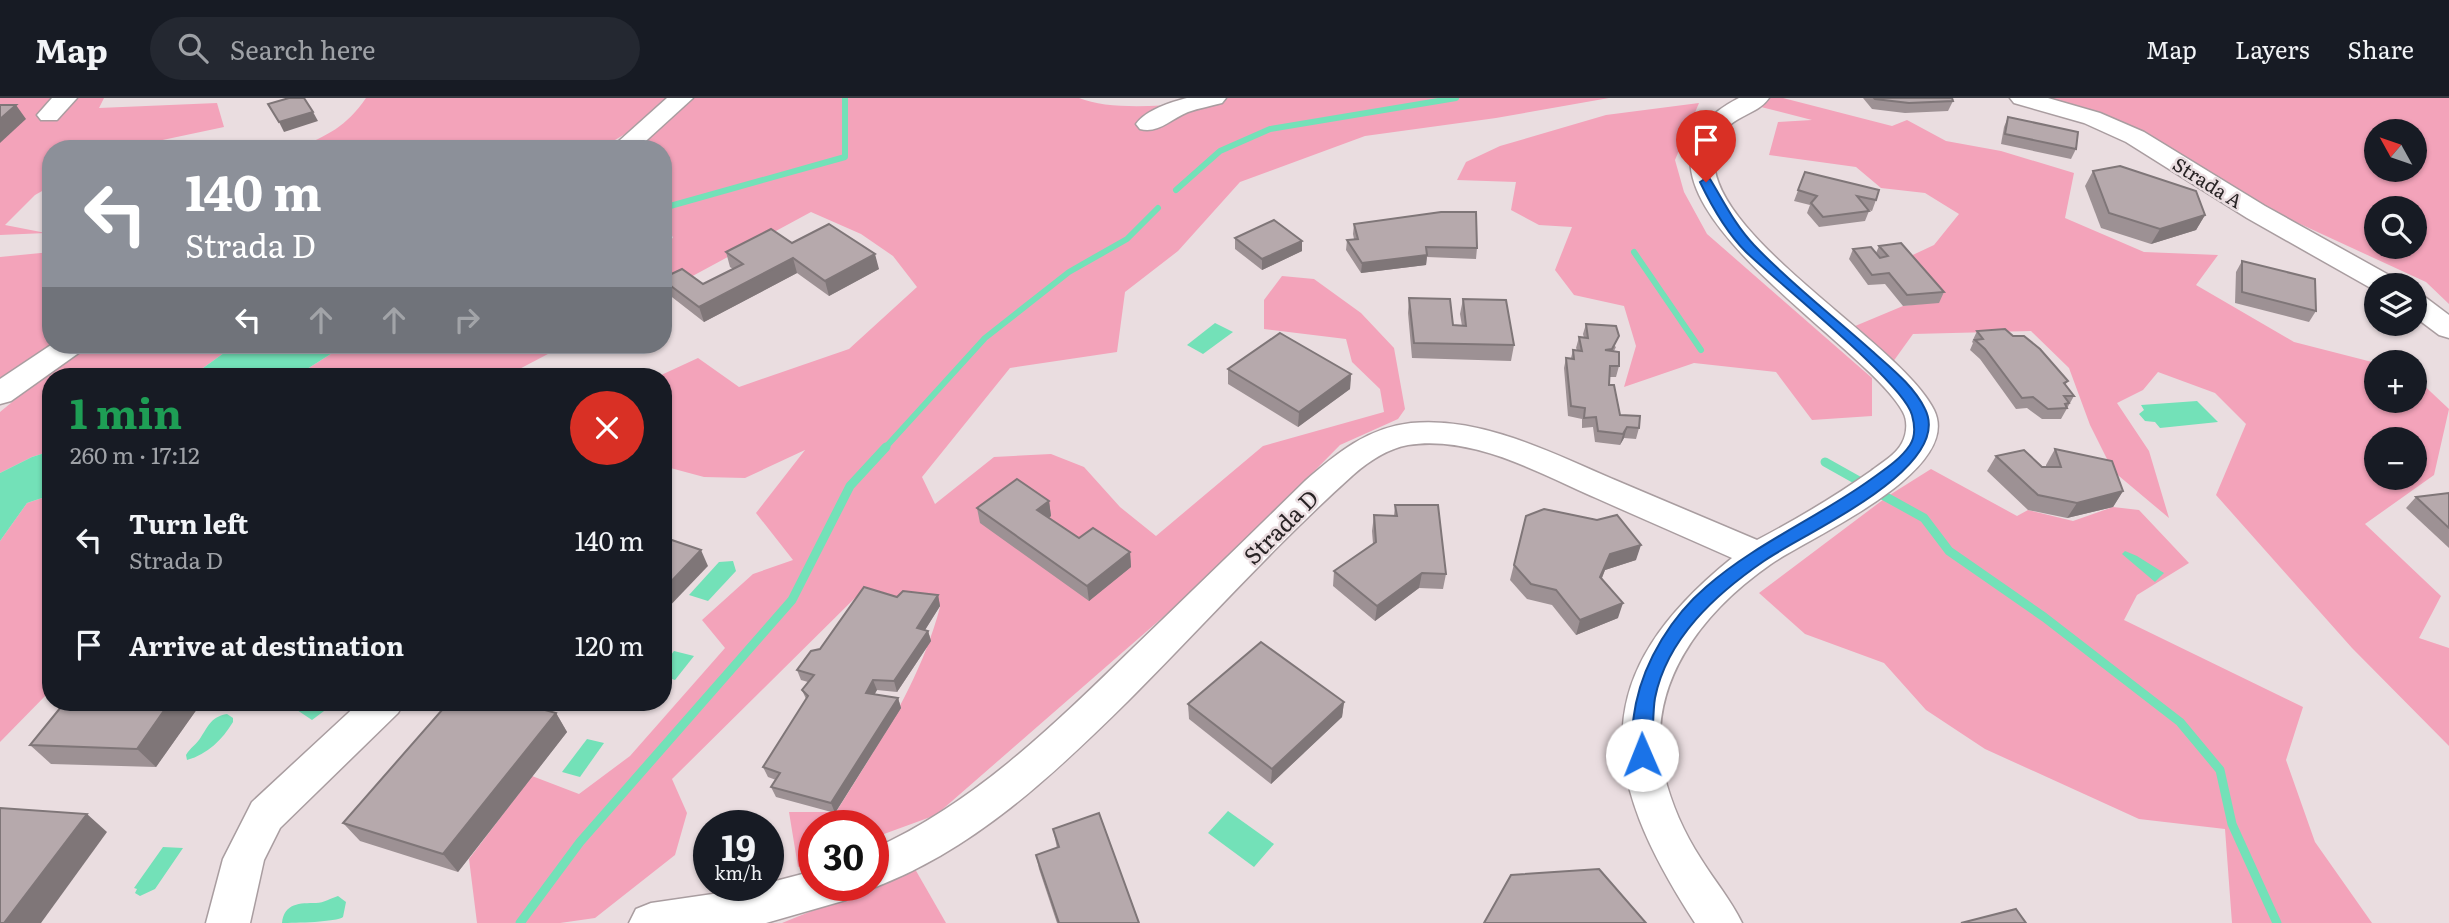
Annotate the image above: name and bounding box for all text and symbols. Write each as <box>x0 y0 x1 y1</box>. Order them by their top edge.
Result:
search box <box>150 17 640 80</box>
text: Map <box>35 24 108 73</box>
icon: search <box>174 29 212 67</box>
text: Search here <box>230 29 376 68</box>
text: Map <box>2146 31 2197 66</box>
text: Layers <box>2235 31 2309 66</box>
text: Share <box>2347 31 2414 66</box>
pin <box>1676 110 1736 182</box>
north arrow <box>2364 119 2427 182</box>
map controls <box>2364 119 2427 490</box>
icon: arrive <box>1687 121 1725 159</box>
street label: Strada A <box>2168 150 2248 214</box>
text: 140 m <box>185 153 322 226</box>
icon: left <box>70 168 161 259</box>
button: search <box>2364 196 2427 259</box>
text: Strada D <box>185 220 316 268</box>
button: layers <box>2364 273 2427 336</box>
icon: left <box>229 301 267 339</box>
icon: ahead <box>302 301 340 339</box>
icon: ahead <box>375 301 413 339</box>
icon: right <box>448 301 486 339</box>
button: + <box>2364 350 2427 413</box>
text: 1 min <box>70 380 182 442</box>
button: close <box>570 391 644 465</box>
button: − <box>2364 427 2427 490</box>
text: 260 m · 17:12 <box>70 437 200 471</box>
street label: Strada D <box>1235 481 1325 571</box>
text: Turn left <box>129 503 248 542</box>
text: 140 m <box>575 520 644 559</box>
icon: left <box>70 521 108 559</box>
text: Strada D <box>129 542 223 576</box>
text: Arrive at destination <box>129 625 404 664</box>
text: 120 m <box>575 625 644 664</box>
icon: arrive <box>70 626 108 664</box>
position arrow <box>1605 718 1679 792</box>
speed limit sign: 30 <box>798 810 889 901</box>
text: 19 <box>721 820 756 872</box>
text: km/h <box>715 859 762 886</box>

